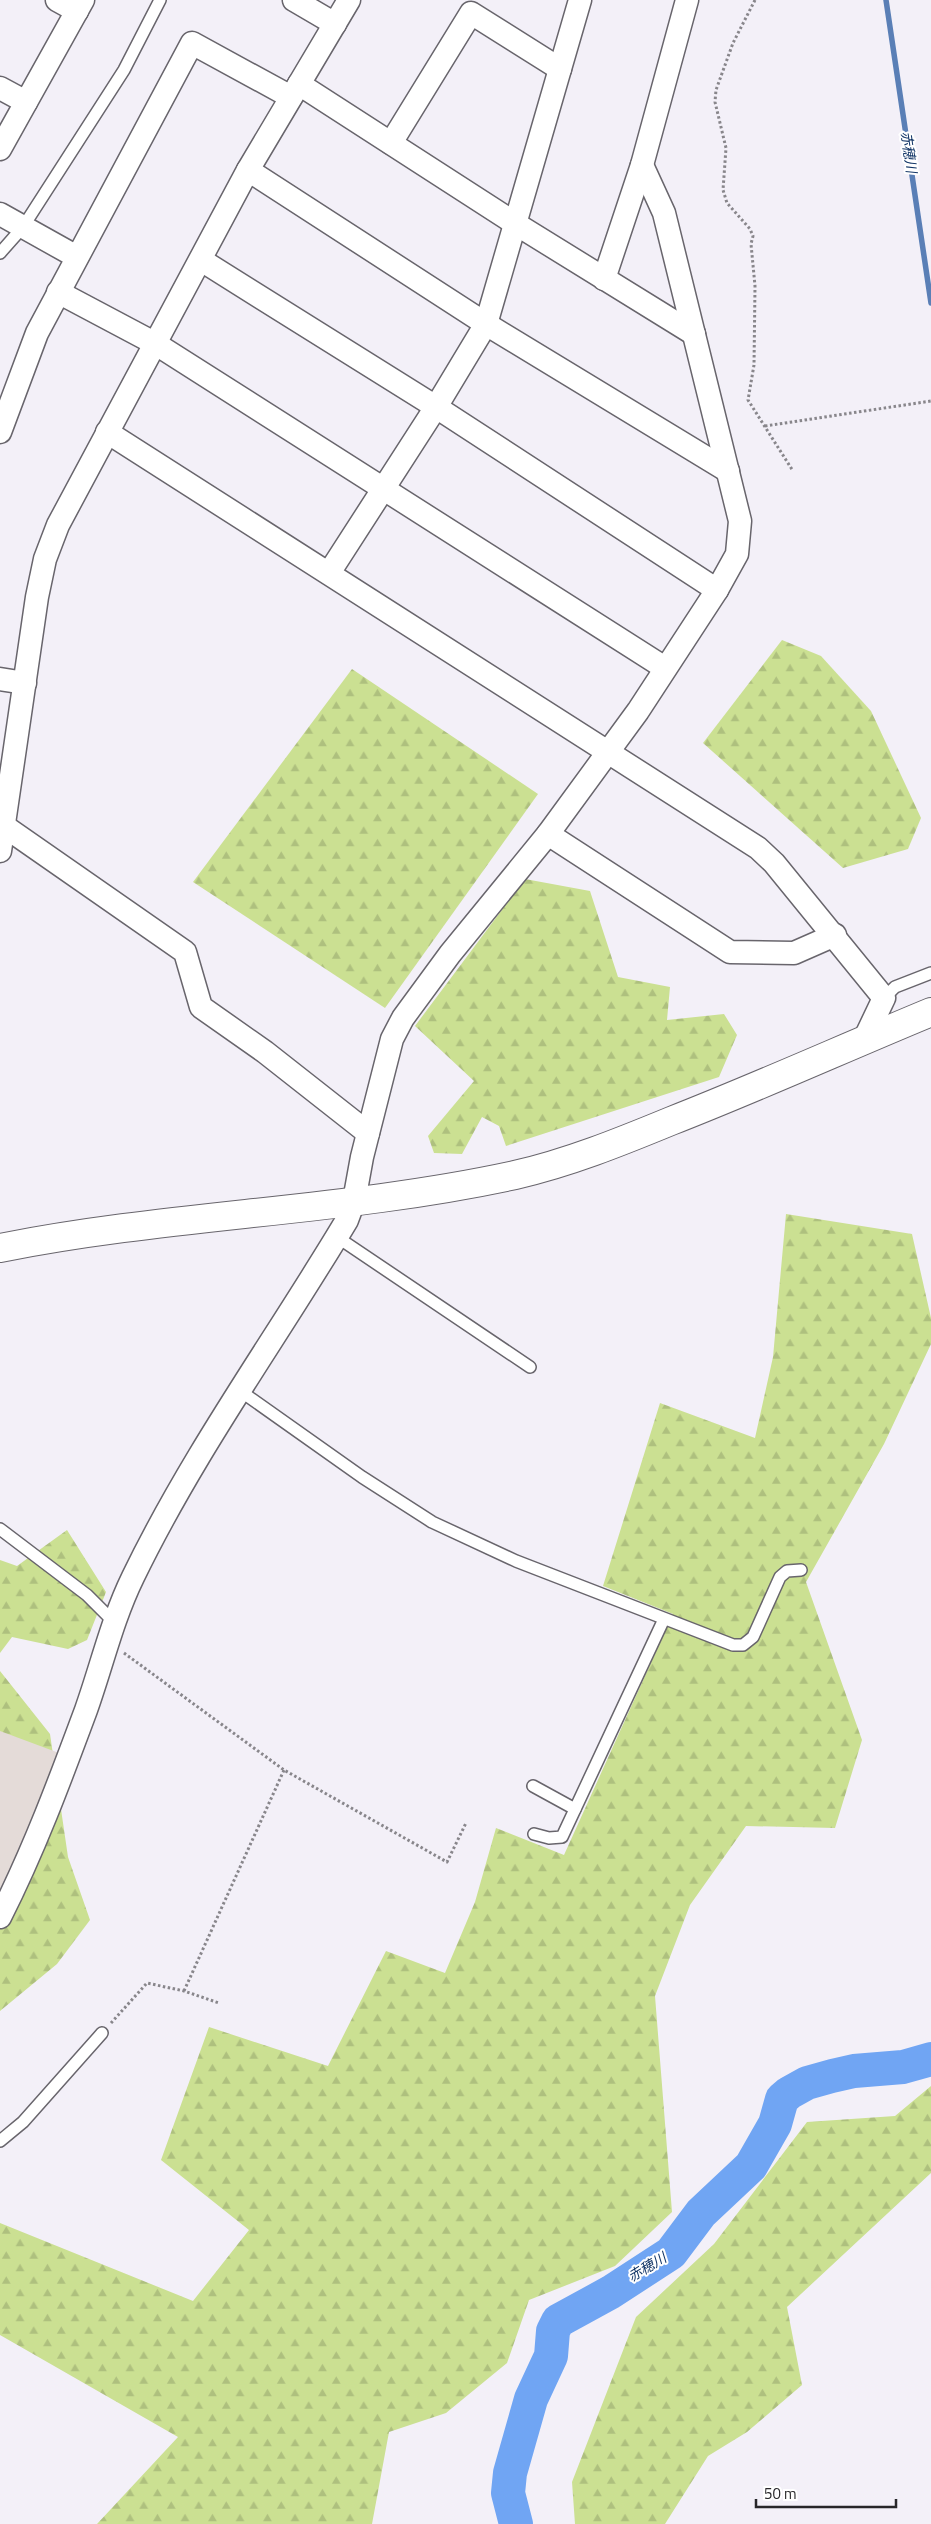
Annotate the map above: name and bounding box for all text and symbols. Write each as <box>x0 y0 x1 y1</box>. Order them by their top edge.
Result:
water label: 赤穂川 <box>896 130 923 176</box>
water label: 赤穂川 <box>623 2246 672 2286</box>
scale bar <box>756 2476 896 2508</box>
text: 50 m <box>764 2482 797 2505</box>

